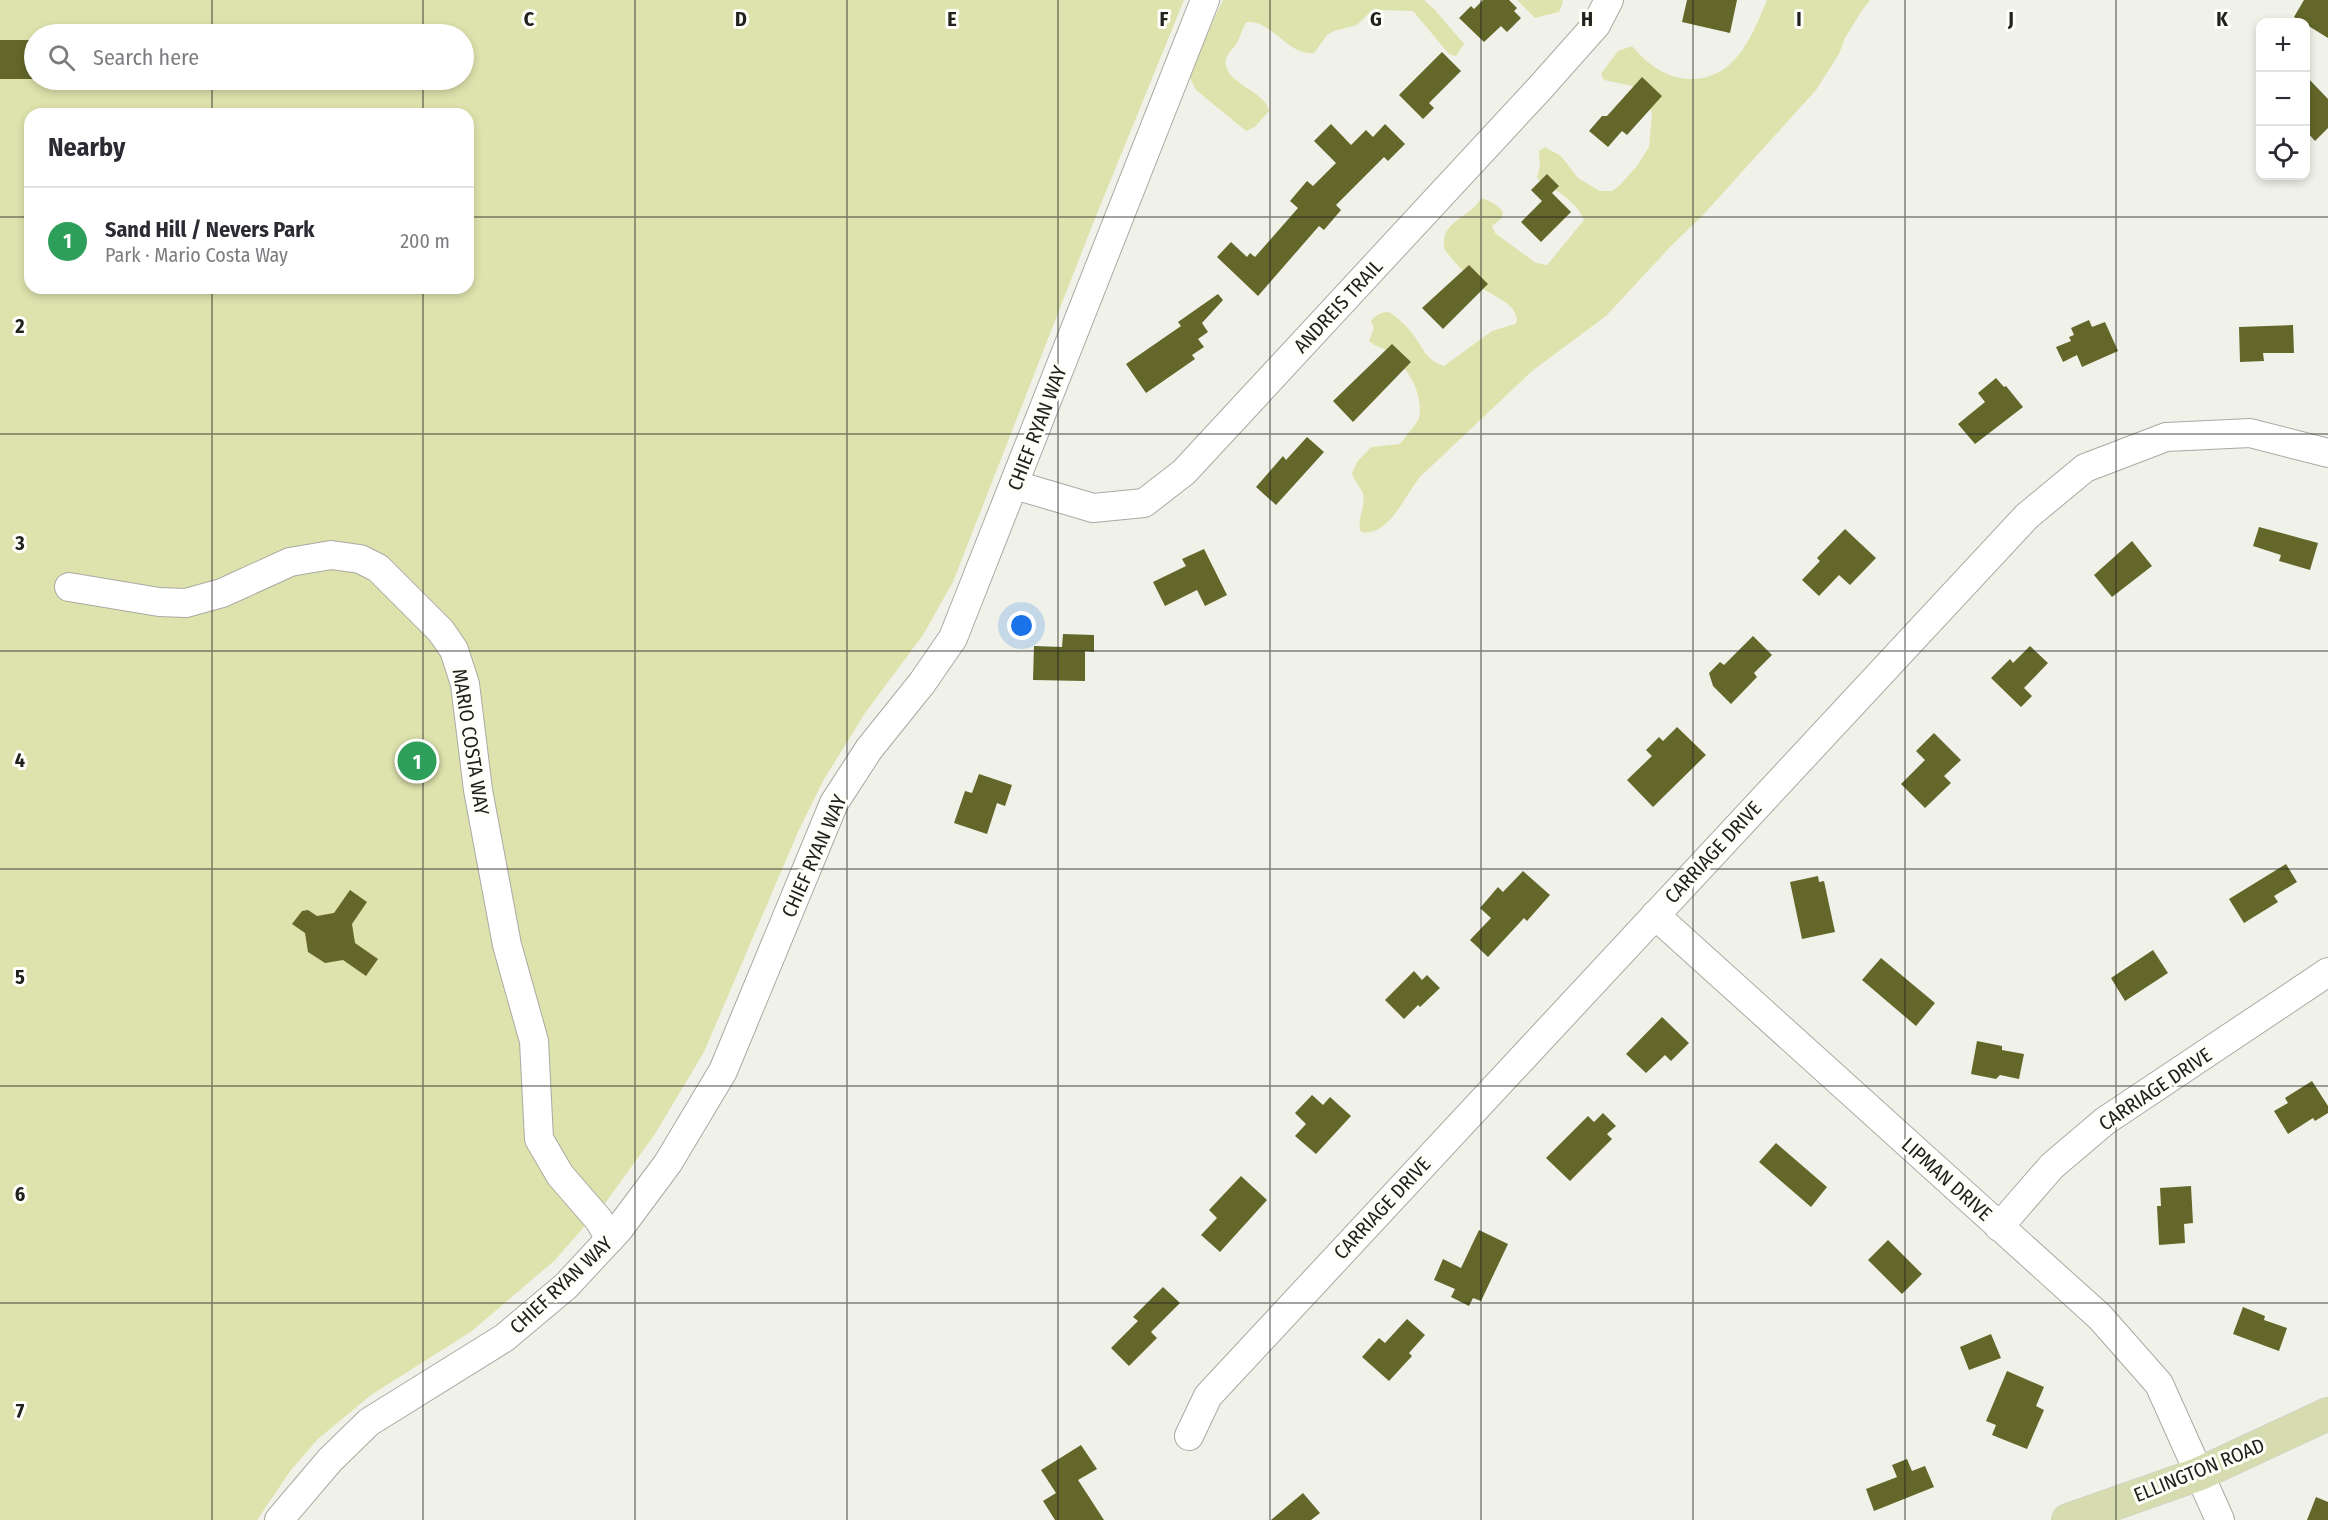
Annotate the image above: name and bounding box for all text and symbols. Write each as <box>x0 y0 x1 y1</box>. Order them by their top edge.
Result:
text: C <box>524 7 535 31</box>
text: D <box>735 7 747 31</box>
text: E <box>947 7 957 31</box>
text: F <box>1160 7 1169 31</box>
text: G <box>1370 7 1382 31</box>
text: H <box>1581 7 1593 31</box>
text: I <box>1796 7 1802 31</box>
text: J <box>2007 7 2014 31</box>
text: K <box>2216 7 2228 31</box>
map controls <box>2256 18 2310 180</box>
button: + <box>2256 18 2310 72</box>
search box <box>24 24 474 90</box>
icon: search <box>45 41 78 74</box>
text: Search here <box>93 44 199 71</box>
button: − <box>2256 72 2310 126</box>
button: locate <box>2256 126 2310 180</box>
text: Nearby <box>48 132 125 163</box>
text: Sand Hill / Nevers Park <box>105 216 315 243</box>
text: 1 <box>63 229 72 253</box>
text: 200 m <box>400 229 450 253</box>
text: Park · Mario Costa Way <box>105 243 288 267</box>
street label: ANDREIS TRAIL <box>1289 254 1388 358</box>
text: 2 <box>14 314 25 338</box>
street label: CHIEF RYAN WAY <box>1002 362 1072 494</box>
text: 3 <box>14 531 25 555</box>
your location <box>1007 611 1036 640</box>
street label: MARIO COSTA WAY <box>448 667 494 817</box>
pin: 1 <box>398 738 436 783</box>
text: 4 <box>15 748 25 772</box>
street label: CHIEF RYAN WAY <box>776 791 852 921</box>
street label: CARRIAGE DRIVE <box>1660 796 1766 908</box>
text: 5 <box>15 965 25 989</box>
street label: CARRIAGE DRIVE <box>2094 1042 2216 1136</box>
street label: LIPMAN DRIVE <box>1897 1132 1997 1226</box>
street label: CARRIAGE DRIVE <box>1329 1152 1435 1264</box>
text: 6 <box>15 1182 25 1206</box>
street label: CHIEF RYAN WAY <box>505 1231 617 1339</box>
text: 7 <box>16 1399 25 1423</box>
street label: ELLINGTON ROAD <box>2130 1433 2268 1507</box>

